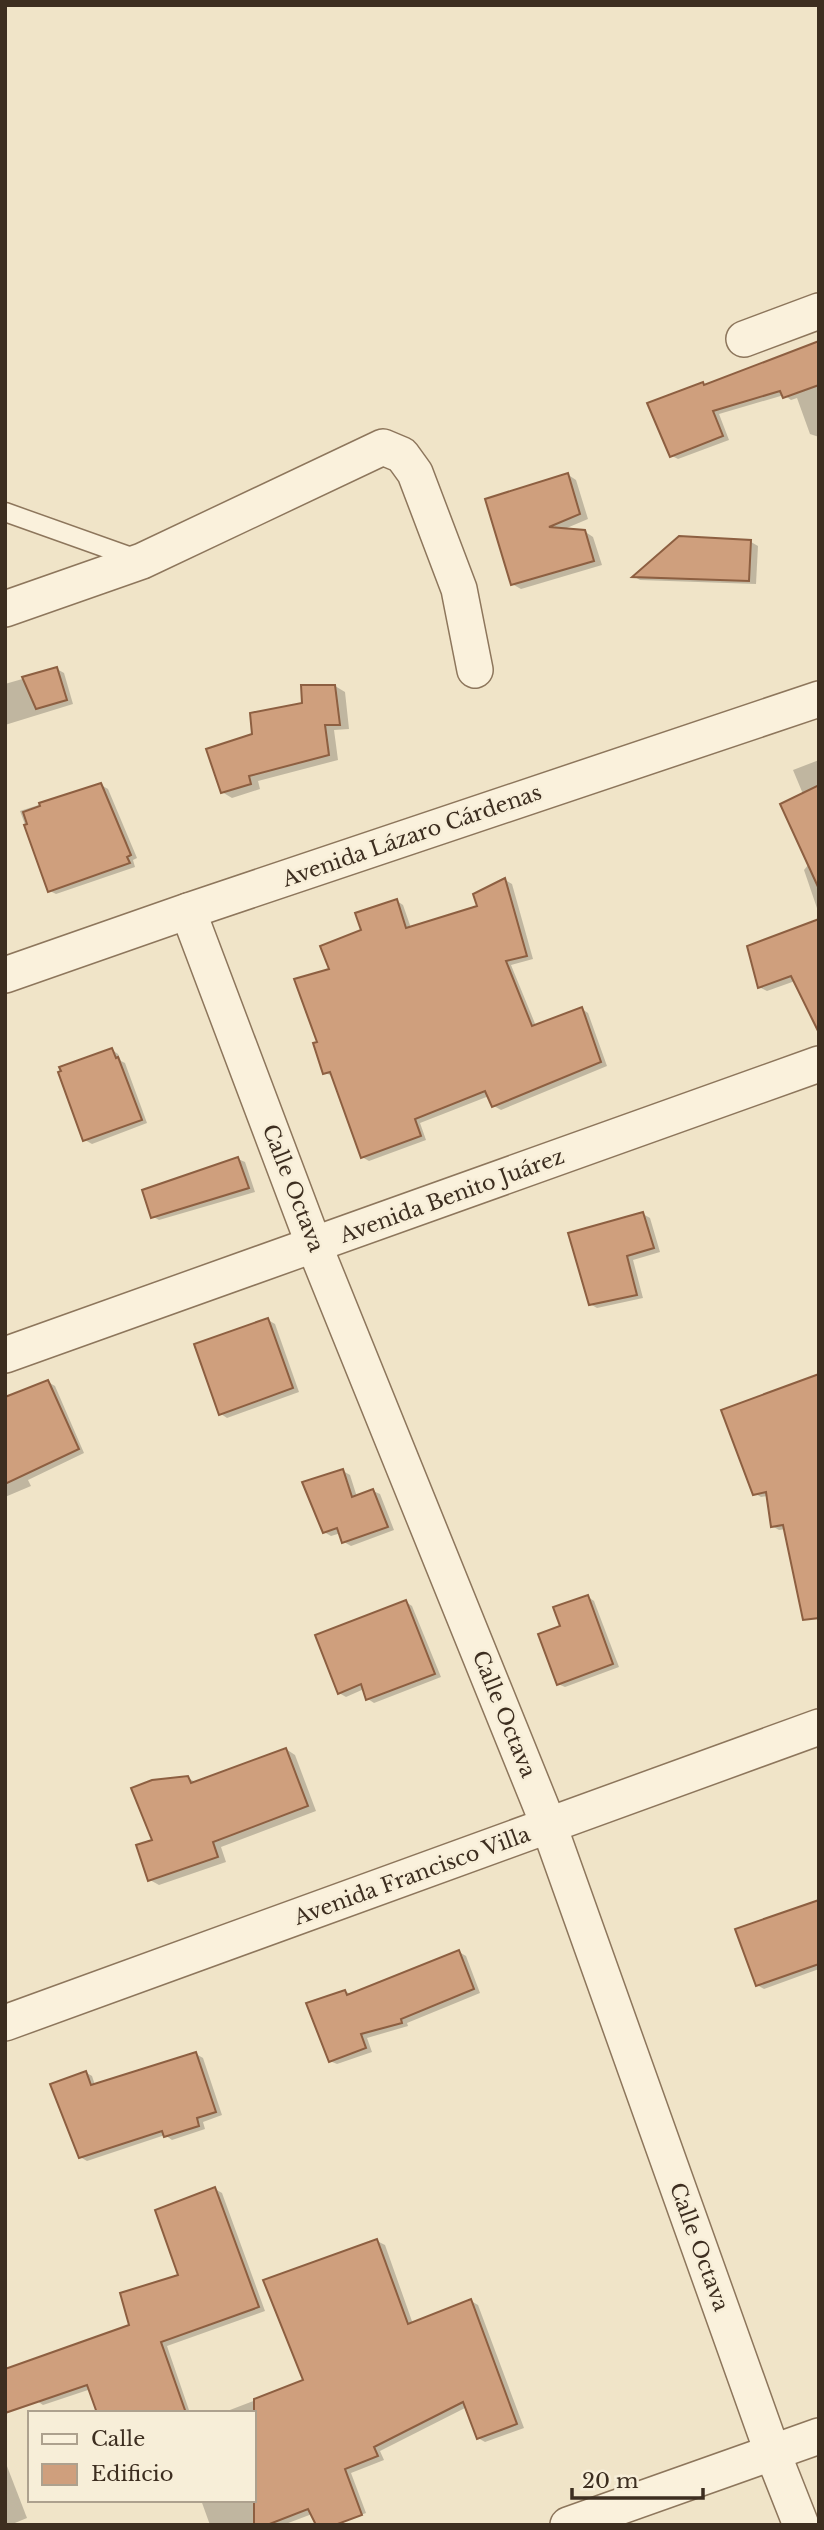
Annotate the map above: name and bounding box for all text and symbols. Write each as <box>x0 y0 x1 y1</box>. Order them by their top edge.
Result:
street label: Avenida Lázaro Cárdenas <box>278 779 545 893</box>
street label: Calle Octava <box>257 1120 329 1256</box>
street label: Avenida Benito Juárez <box>335 1143 568 1249</box>
street label: Calle Octava <box>467 1647 541 1782</box>
street label: Avenida Francisco Villa <box>289 1821 534 1931</box>
street label: Calle Octava <box>664 2179 734 2315</box>
legend <box>28 2411 256 2502</box>
text: Calle <box>91 2426 145 2452</box>
scale bar <box>572 2456 703 2500</box>
text: Edificio <box>91 2461 173 2487</box>
text: 20 m <box>582 2468 639 2494</box>

